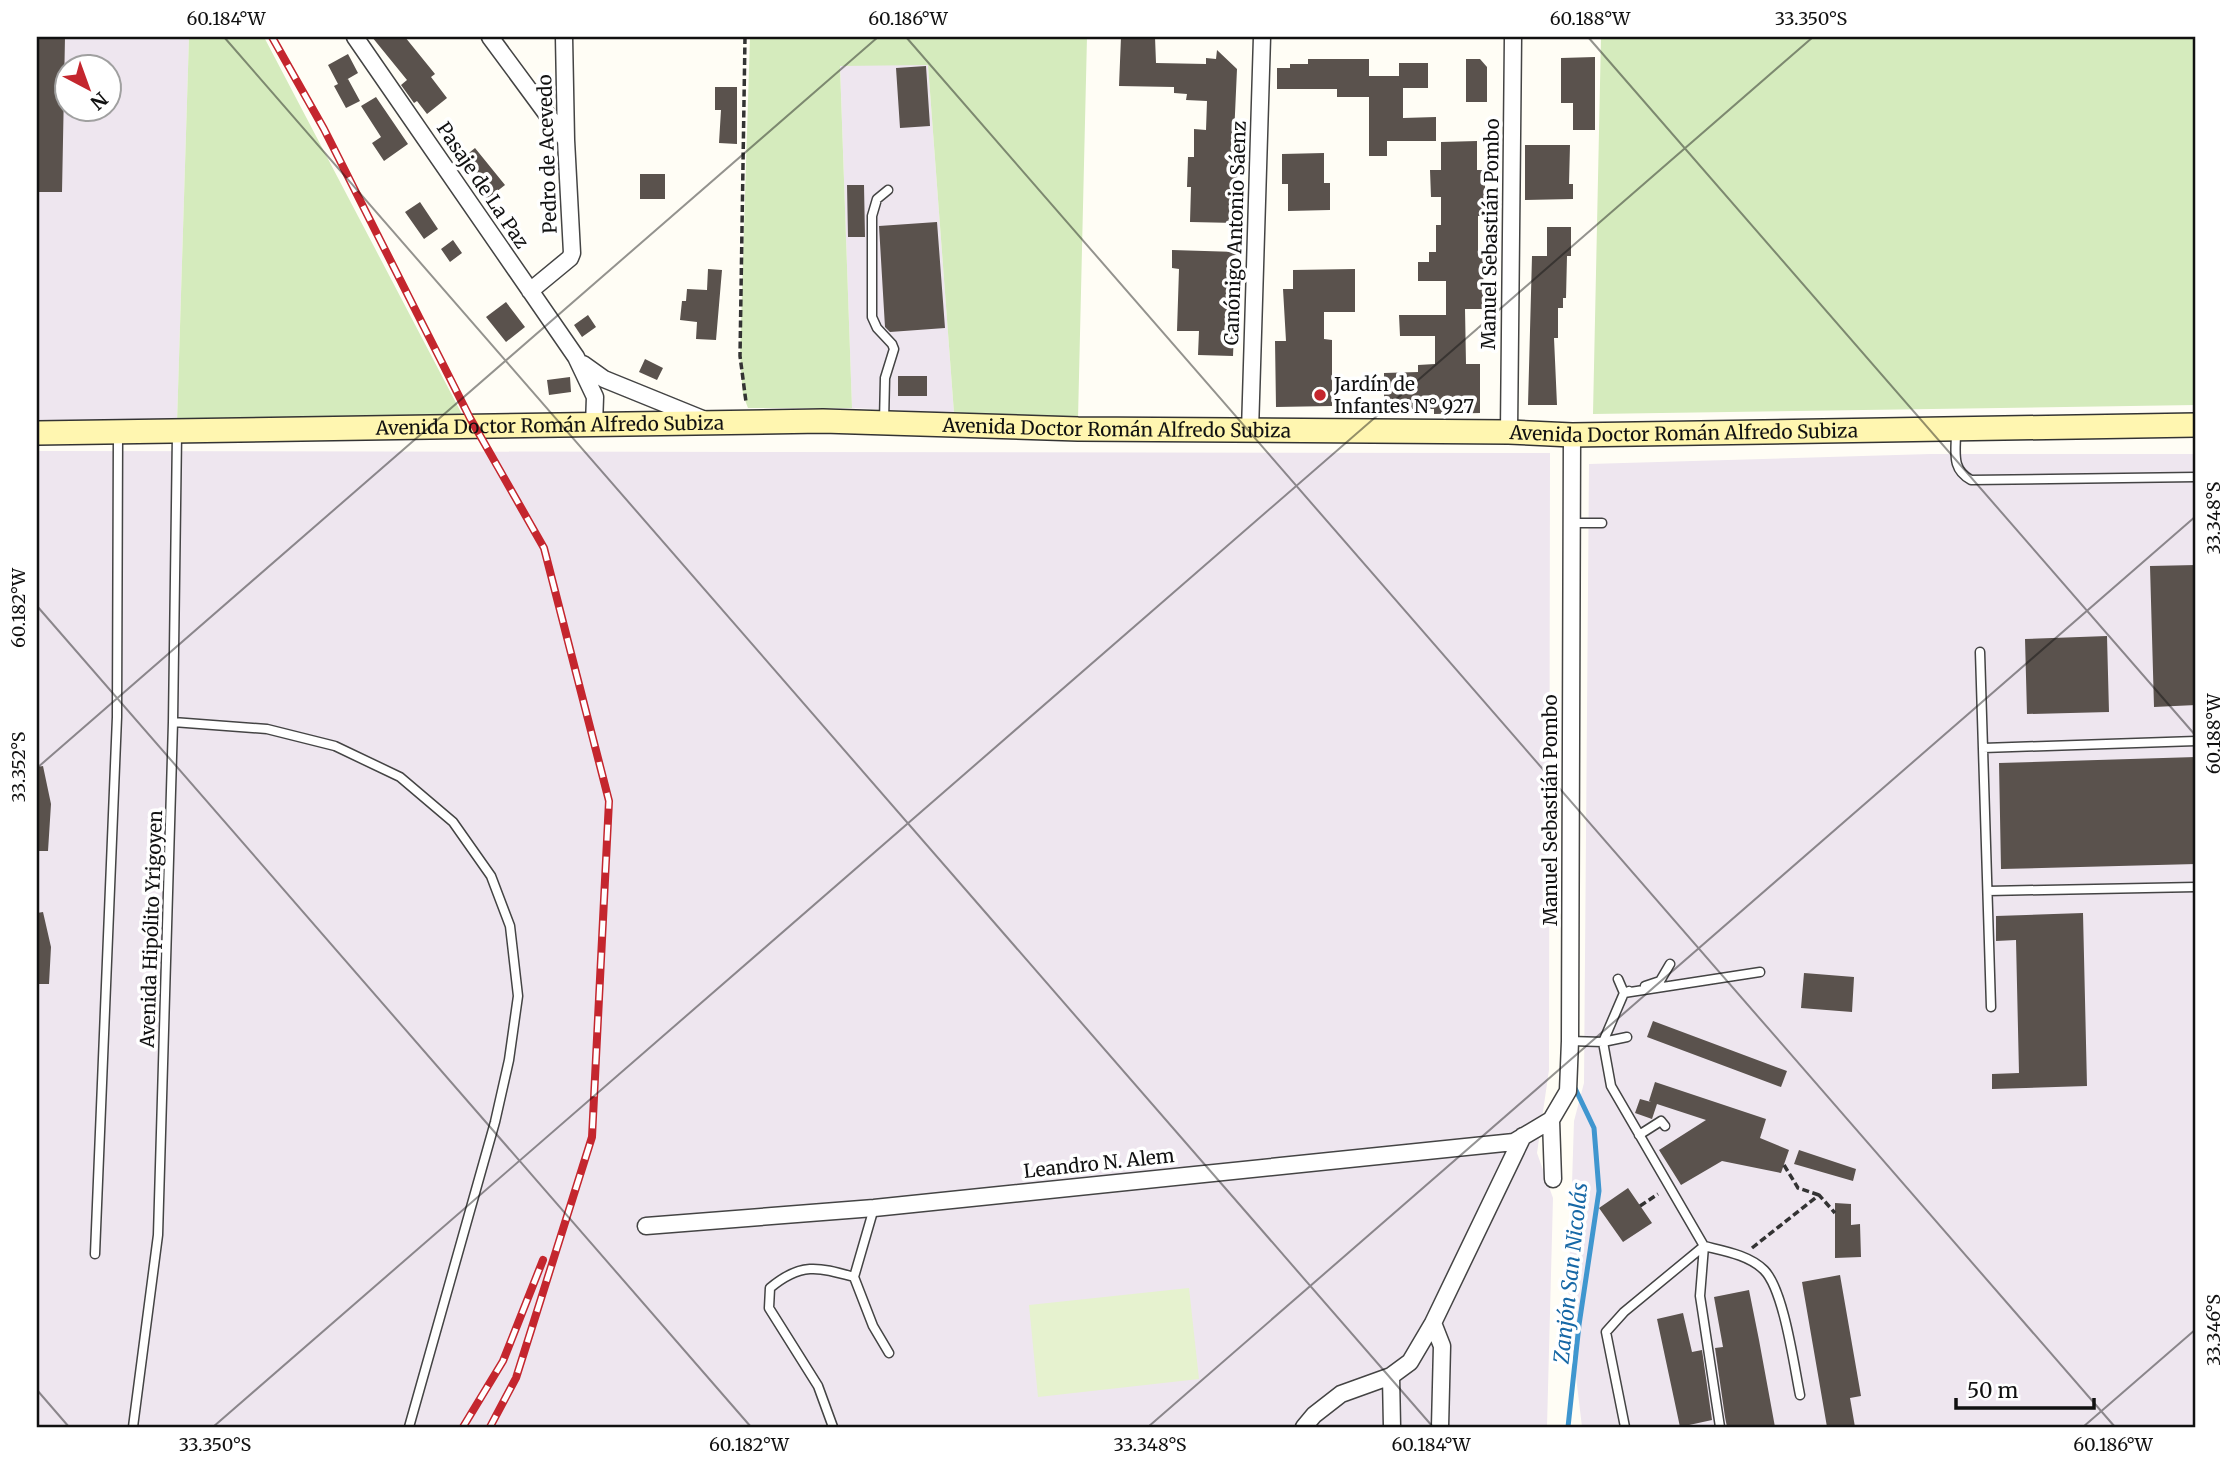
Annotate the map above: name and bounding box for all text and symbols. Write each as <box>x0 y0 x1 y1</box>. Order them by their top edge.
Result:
text: 60.184°W <box>186 7 267 30</box>
text: 60.186°W <box>868 7 949 30</box>
text: 60.188°W <box>1550 7 1631 30</box>
text: 33.350°S <box>1775 7 1847 30</box>
north arrow <box>52 52 122 122</box>
street label: Pedro de Acevedo <box>532 74 562 234</box>
text: N <box>86 87 113 115</box>
street label: Pasaje de La Paz <box>432 117 534 253</box>
street label: Manuel Sebastián Pombo <box>1476 118 1504 350</box>
street label: Canónigo Antonio Sáenz <box>1219 120 1251 346</box>
place label: Jardín de Infantes N° 927 <box>1333 372 1474 418</box>
marker: Jardín de Infantes N° 927 <box>1312 387 1328 403</box>
street label: Avenida Doctor Román Alfredo Subiza <box>374 411 724 440</box>
street label: Avenida Doctor Román Alfredo Subiza <box>941 413 1291 442</box>
street label: Avenida Doctor Román Alfredo Subiza <box>1508 418 1858 447</box>
text: 33.348°S <box>2202 481 2225 555</box>
text: 60.182°W <box>7 567 30 648</box>
text: 60.188°W <box>2202 693 2225 774</box>
street label: Manuel Sebastián Pombo <box>1538 694 1562 926</box>
text: 33.352°S <box>7 731 30 802</box>
street label: Avenida Hipólito Yrigoyen <box>135 809 167 1049</box>
street label: Leandro N. Alem <box>1022 1143 1176 1183</box>
water label: Zanjón San Nicolás <box>1547 1181 1593 1366</box>
text: 33.346°S <box>2202 1294 2225 1366</box>
scale bar <box>1956 1366 2095 1410</box>
text: 50 m <box>1967 1377 2018 1404</box>
text: 33.350°S <box>179 1433 251 1456</box>
text: 60.182°W <box>709 1433 790 1456</box>
text: 33.348°S <box>1113 1433 1187 1456</box>
text: 60.184°W <box>1391 1433 1472 1456</box>
text: 60.186°W <box>2073 1433 2154 1456</box>

